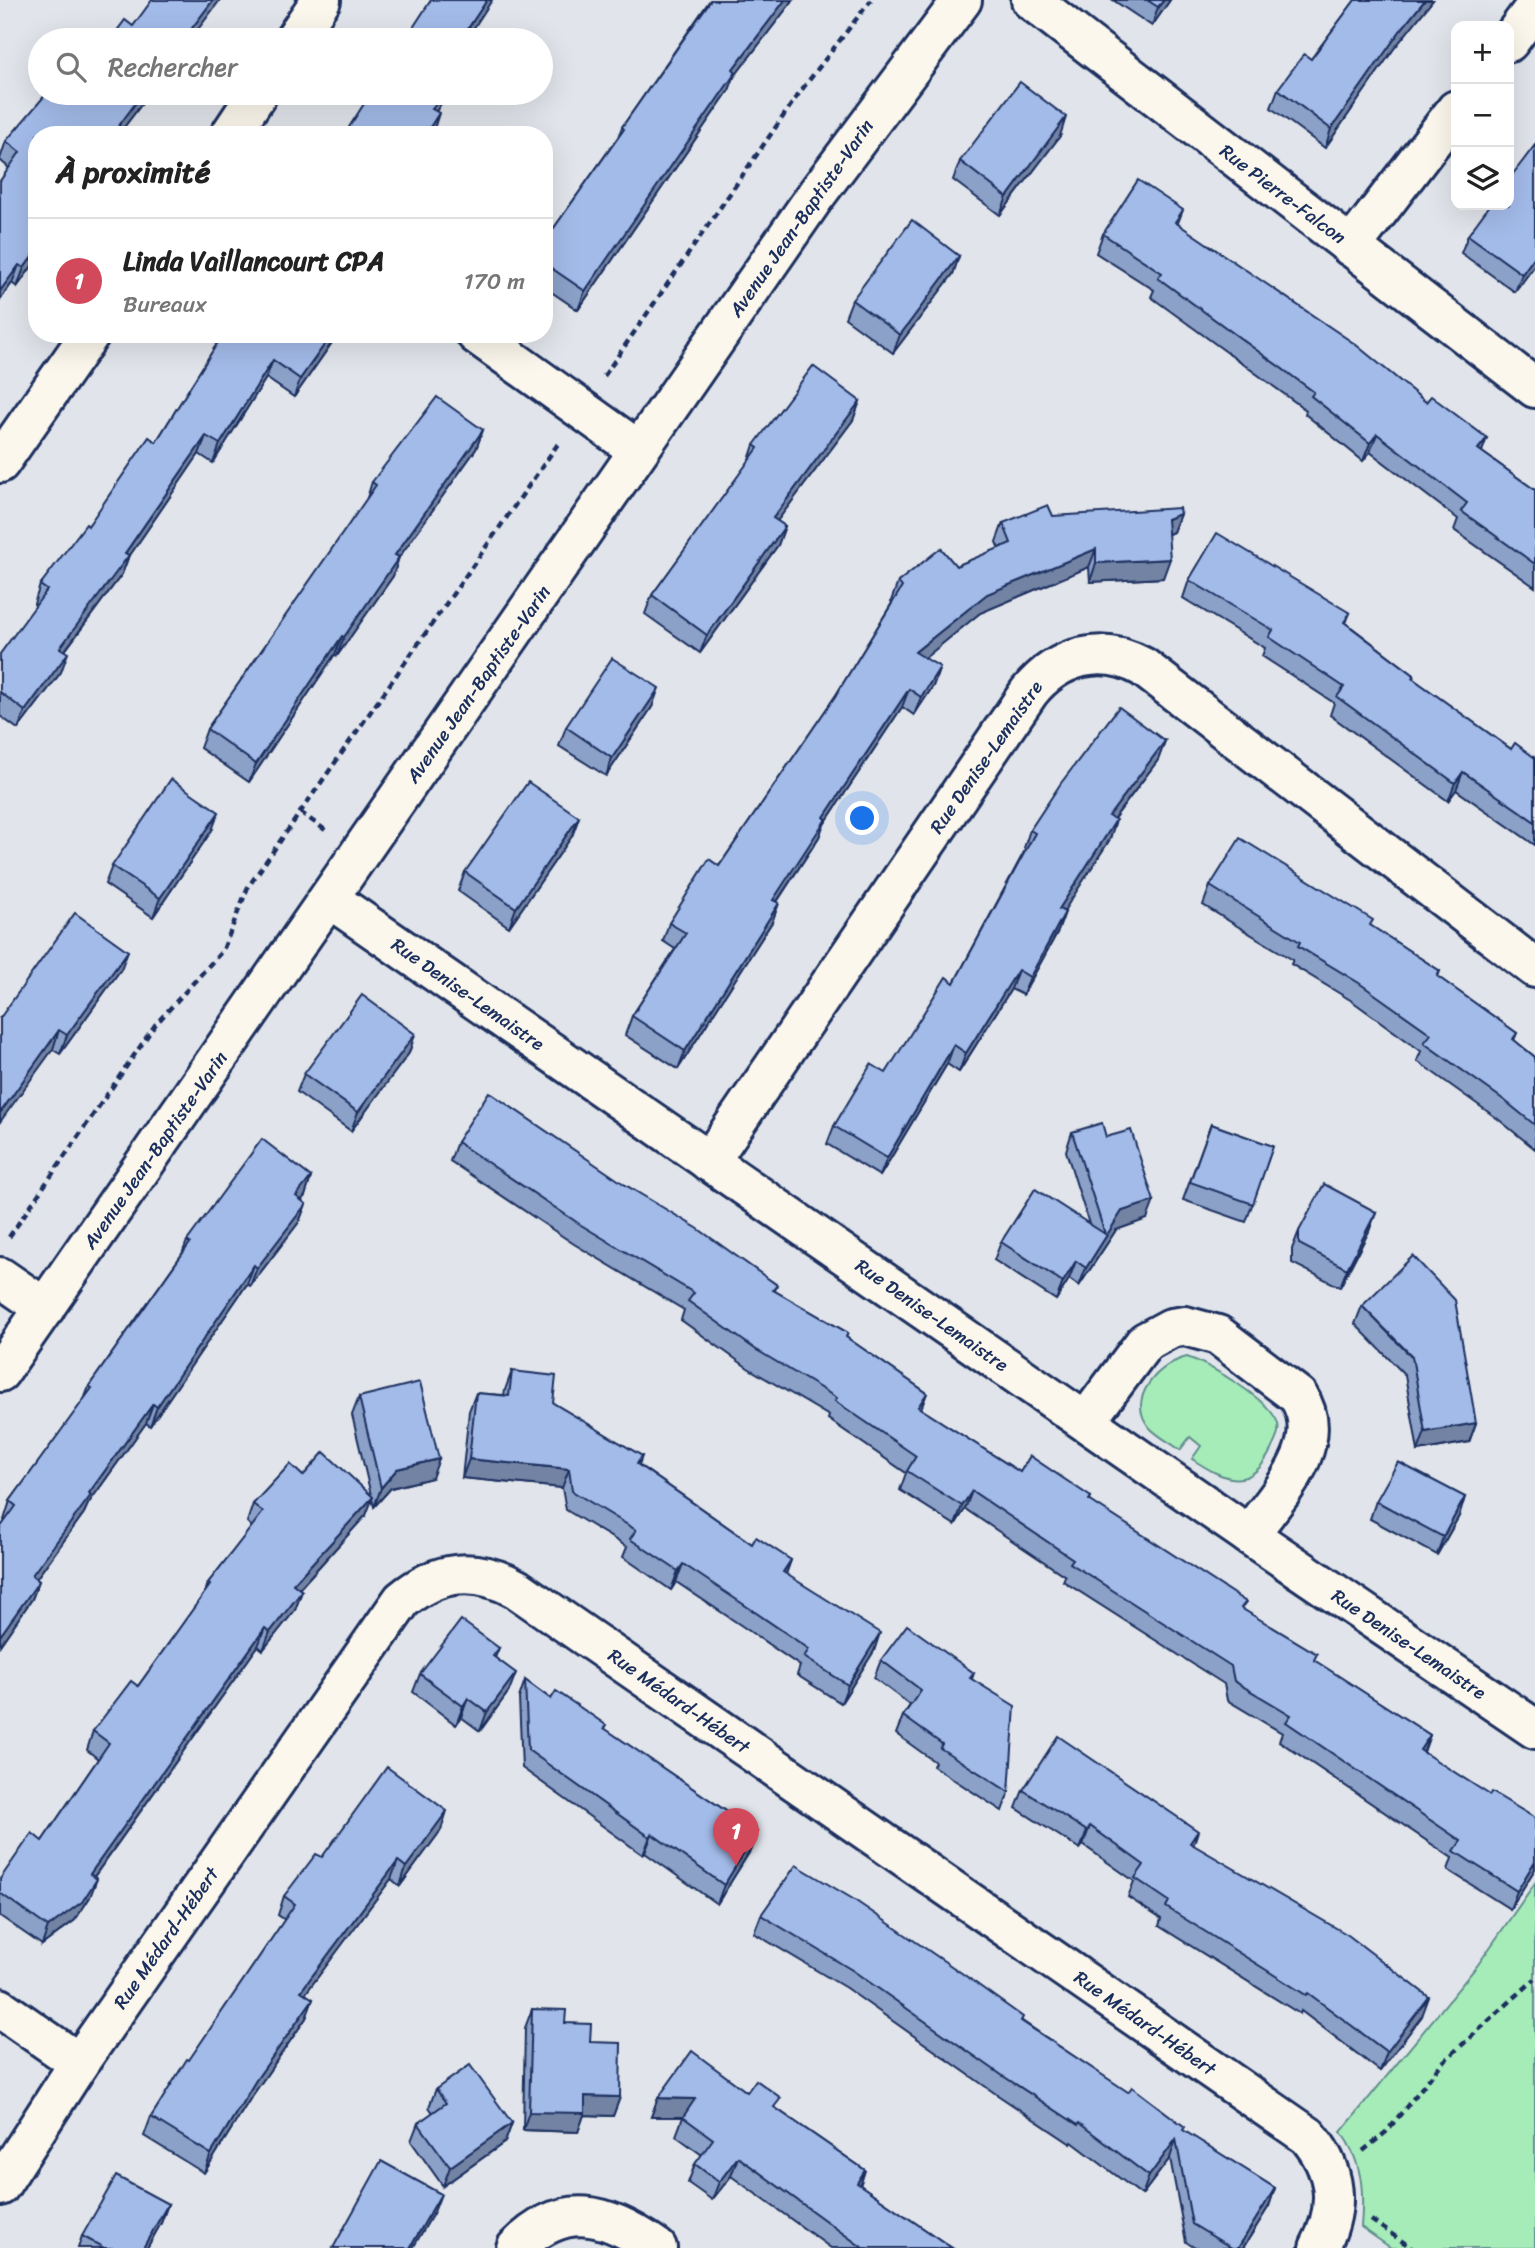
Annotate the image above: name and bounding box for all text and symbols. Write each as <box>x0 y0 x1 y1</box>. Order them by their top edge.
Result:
map controls <box>1451 21 1514 210</box>
button: + <box>1451 21 1514 84</box>
search box <box>28 28 553 105</box>
text: Rechercher <box>108 44 238 90</box>
icon: search <box>52 48 90 86</box>
button: − <box>1451 84 1514 147</box>
street label: Avenue Jean-Baptiste-Varin <box>719 112 882 325</box>
street label: Rue Pierre-Falcon <box>1213 135 1353 253</box>
text: À proximité <box>56 145 210 199</box>
button: layers <box>1451 147 1514 210</box>
text: Linda Vaillancourt CPA <box>123 238 384 284</box>
text: 1 <box>74 261 84 302</box>
text: 170 m <box>464 261 525 302</box>
text: Bureaux <box>123 284 207 325</box>
street label: Avenue Jean-Baptiste-Varin <box>396 578 559 791</box>
street label: Rue Denise-Lemaistre <box>921 673 1051 841</box>
your location <box>845 801 879 835</box>
street label: Rue Denise-Lemaistre <box>384 929 552 1059</box>
street label: Avenue Jean-Baptiste-Varin <box>73 1044 236 1257</box>
street label: Rue Denise-Lemaistre <box>848 1250 1016 1380</box>
street label: Rue Denise-Lemaistre <box>1325 1580 1493 1708</box>
street label: Rue Médard-Hébert <box>601 1639 758 1763</box>
pin: 1 <box>713 1808 759 1866</box>
street label: Rue Médard-Hébert <box>104 1859 228 2016</box>
street label: Rue Médard-Hébert <box>1067 1961 1224 2085</box>

